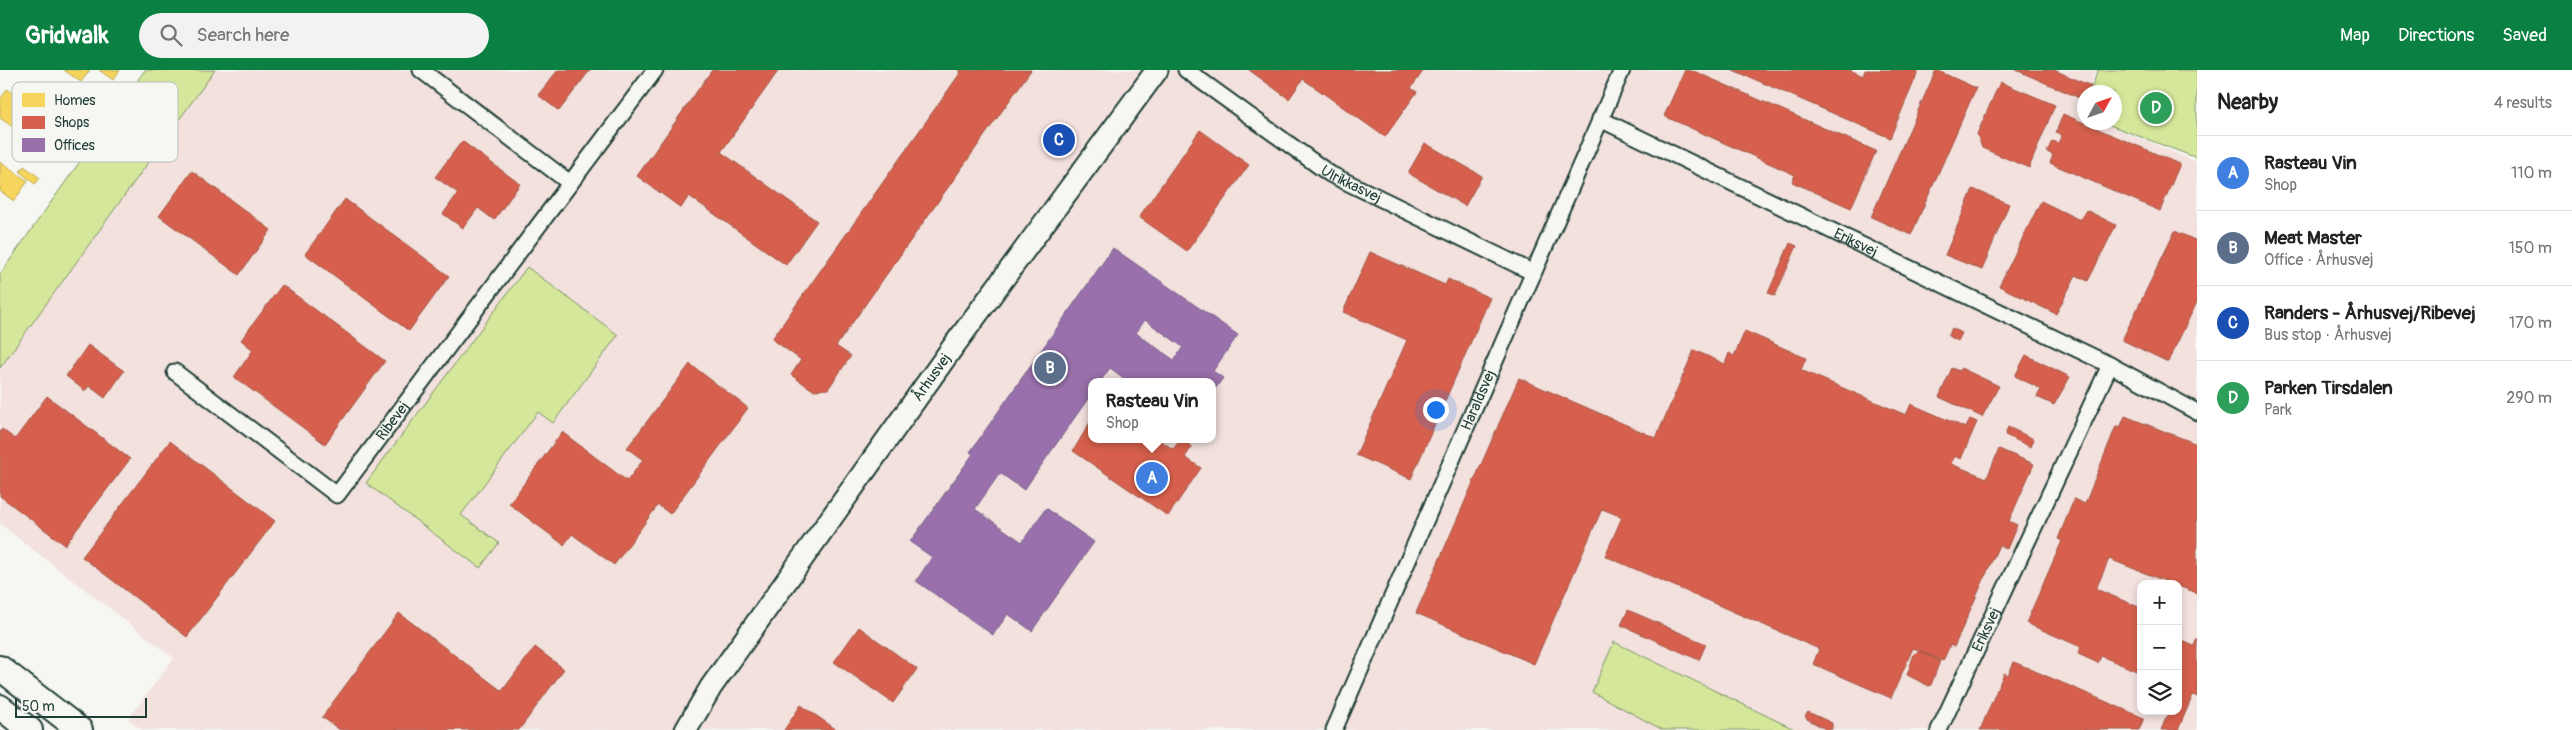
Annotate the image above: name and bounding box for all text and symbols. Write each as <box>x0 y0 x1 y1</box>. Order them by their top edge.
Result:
search box <box>139 13 489 58</box>
text: Gridwalk <box>25 21 109 50</box>
icon: search <box>157 21 185 49</box>
text: Search here <box>197 23 289 47</box>
text: Map <box>2340 24 2370 47</box>
text: Directions <box>2398 24 2474 47</box>
text: Saved <box>2502 24 2547 47</box>
legend <box>12 82 178 162</box>
north arrow <box>2077 85 2122 130</box>
pin: D <box>2140 89 2172 127</box>
text: Nearby <box>2217 89 2278 116</box>
text: Homes <box>54 92 96 109</box>
text: 4 results <box>2494 93 2552 113</box>
text: Shops <box>54 114 90 131</box>
pin: C <box>1043 121 1075 159</box>
text: Offices <box>54 137 96 154</box>
text: Rasteau Vin <box>2264 151 2357 175</box>
street label: Ulrikkasvej <box>1317 161 1384 207</box>
text: A <box>2228 163 2238 183</box>
text: 110 m <box>2511 163 2552 183</box>
text: Shop <box>2264 175 2297 195</box>
street label: Eriksvej <box>1831 224 1881 261</box>
text: Meat Master <box>2264 226 2362 250</box>
text: B <box>2228 238 2238 258</box>
text: 150 m <box>2508 238 2552 258</box>
text: Office · Århusvej <box>2264 250 2374 270</box>
text: Randers - Århusvej/Ribevej <box>2264 301 2476 325</box>
text: C <box>2228 313 2238 333</box>
text: 170 m <box>2509 313 2552 333</box>
text: Bus stop · Århusvej <box>2264 325 2392 345</box>
pin: B <box>1034 349 1066 387</box>
street label: Århusvej <box>907 350 955 405</box>
street label: Haraldsvej <box>1457 367 1500 433</box>
text: Parken Tirsdalen <box>2264 376 2393 400</box>
popup <box>1088 378 1216 443</box>
text: D <box>2228 388 2238 408</box>
text: 290 m <box>2506 388 2552 408</box>
text: Rasteau Vin <box>1106 389 1198 413</box>
your location <box>1423 397 1449 423</box>
street label: Ribevej <box>372 398 414 444</box>
text: Park <box>2264 400 2292 420</box>
text: Shop <box>1106 413 1139 433</box>
pin: A <box>1136 459 1168 497</box>
map controls <box>2137 580 2182 715</box>
button: + <box>2137 580 2182 625</box>
street label: Eriksvej <box>1968 605 2005 655</box>
button: − <box>2137 625 2182 670</box>
button: layers <box>2137 670 2182 715</box>
scale bar <box>15 695 148 718</box>
text: 50 m <box>22 698 55 715</box>

